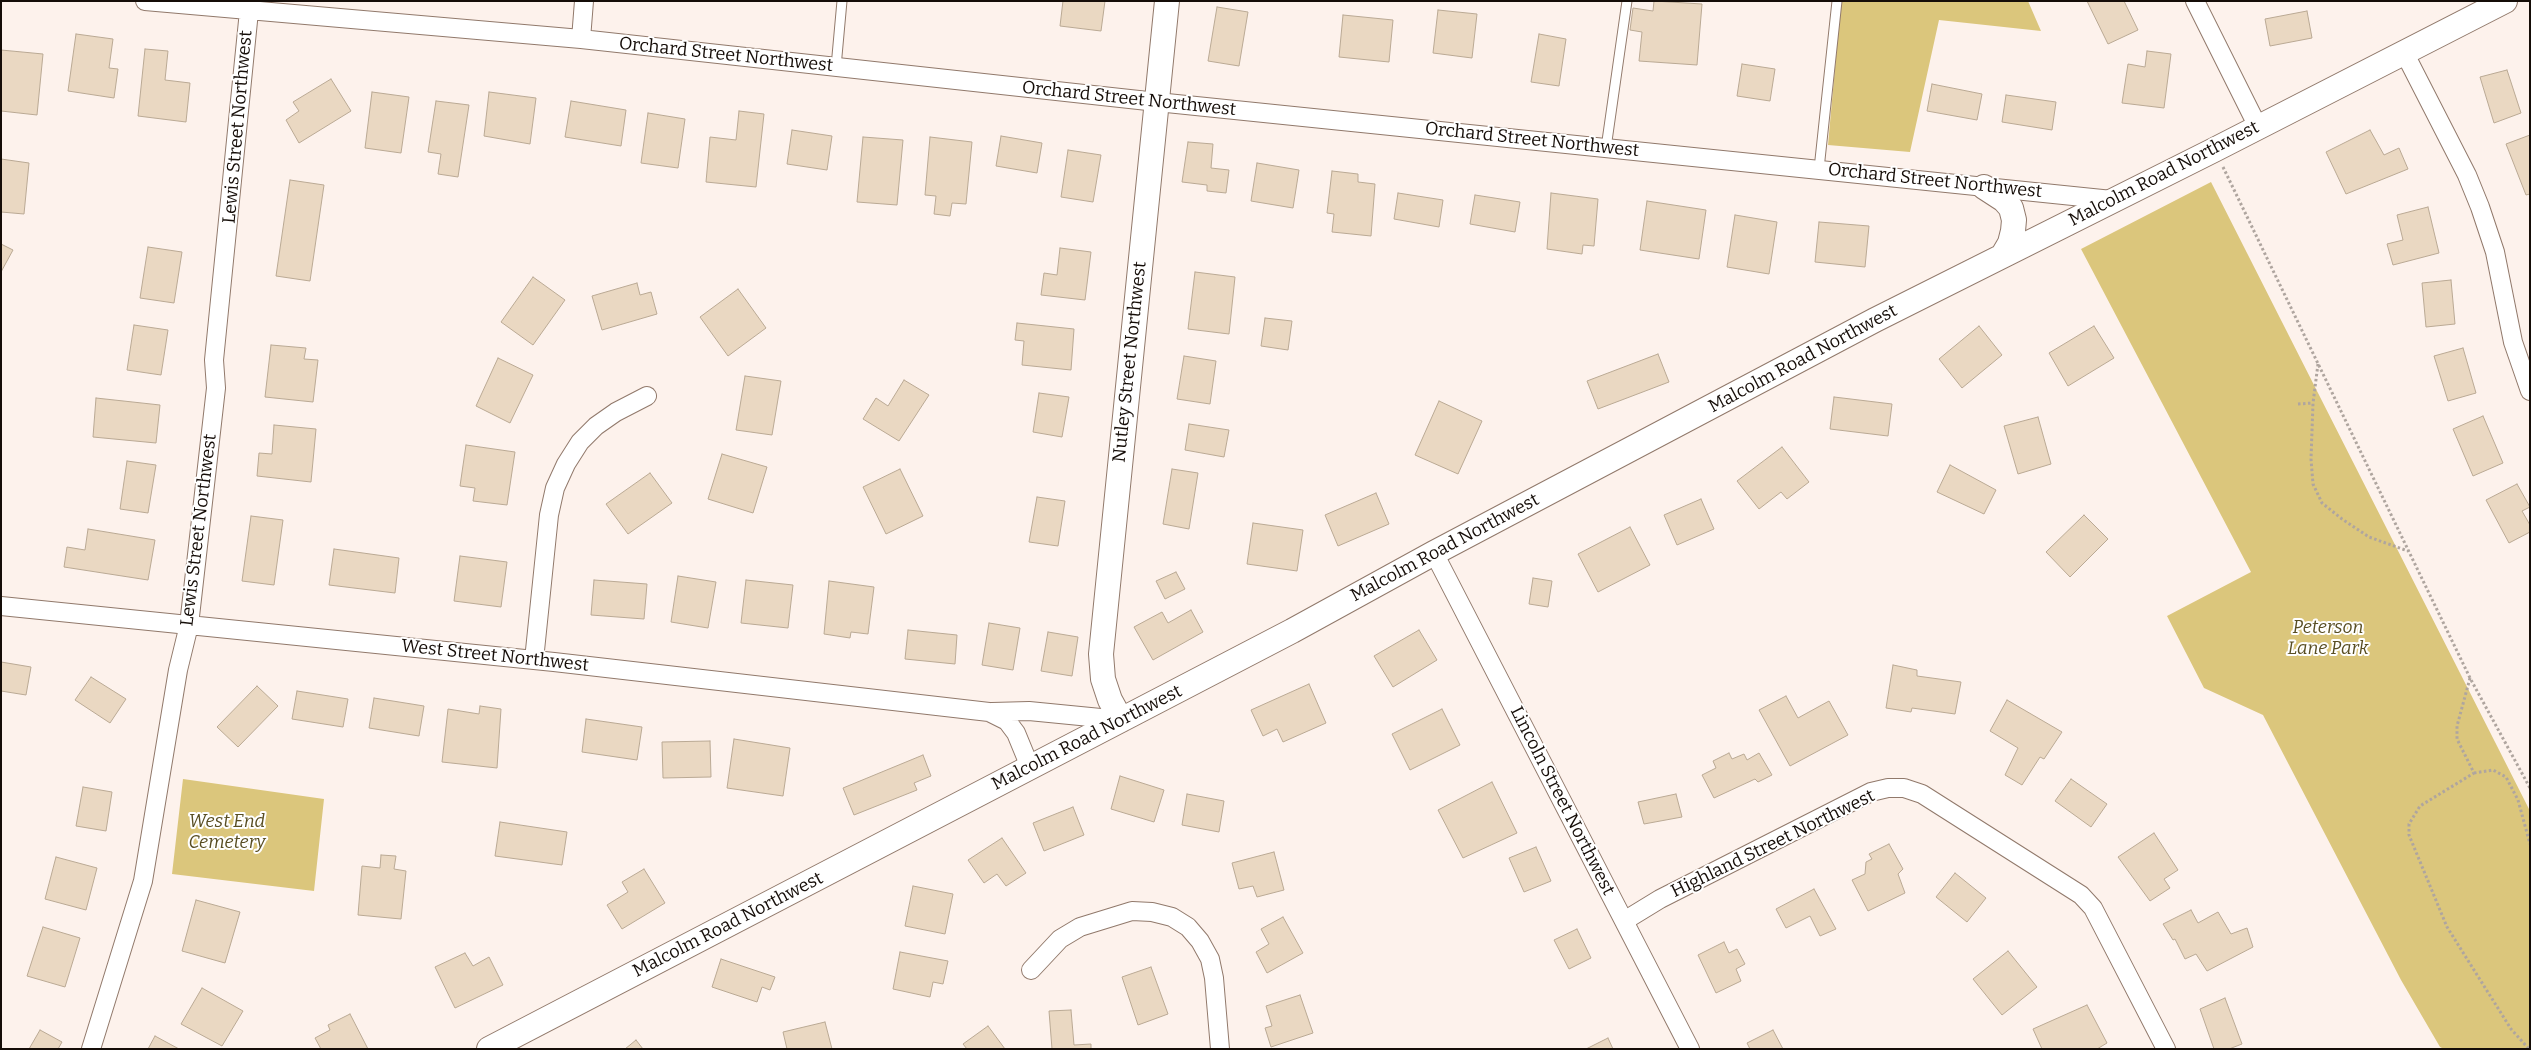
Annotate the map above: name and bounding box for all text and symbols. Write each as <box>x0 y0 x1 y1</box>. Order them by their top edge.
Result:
street label: Lewis Street Northwest <box>219 30 257 224</box>
street label: Orchard Street Northwest <box>618 33 834 77</box>
street label: Orchard Street Northwest <box>1021 77 1237 121</box>
street label: Malcolm Road Northwest <box>2065 117 2263 231</box>
street label: Orchard Street Northwest <box>1424 118 1640 162</box>
street label: Orchard Street Northwest <box>1827 159 2043 203</box>
street label: Nutley Street Northwest <box>1109 260 1151 464</box>
street label: Malcolm Road Northwest <box>1705 300 1901 418</box>
street label: Lewis Street Northwest <box>176 432 222 628</box>
street label: Malcolm Road Northwest <box>1347 489 1543 607</box>
park label: Peterson Lane Park <box>2288 617 2368 660</box>
street label: West Street Northwest <box>400 635 590 677</box>
street label: Malcolm Road Northwest <box>988 681 1186 795</box>
street label: Lincoln Street Northwest <box>1505 703 1619 899</box>
street label: Highland Street Northwest <box>1668 785 1878 903</box>
park label: West End Cemetery <box>189 811 265 854</box>
street label: Malcolm Road Northwest <box>629 868 827 982</box>

